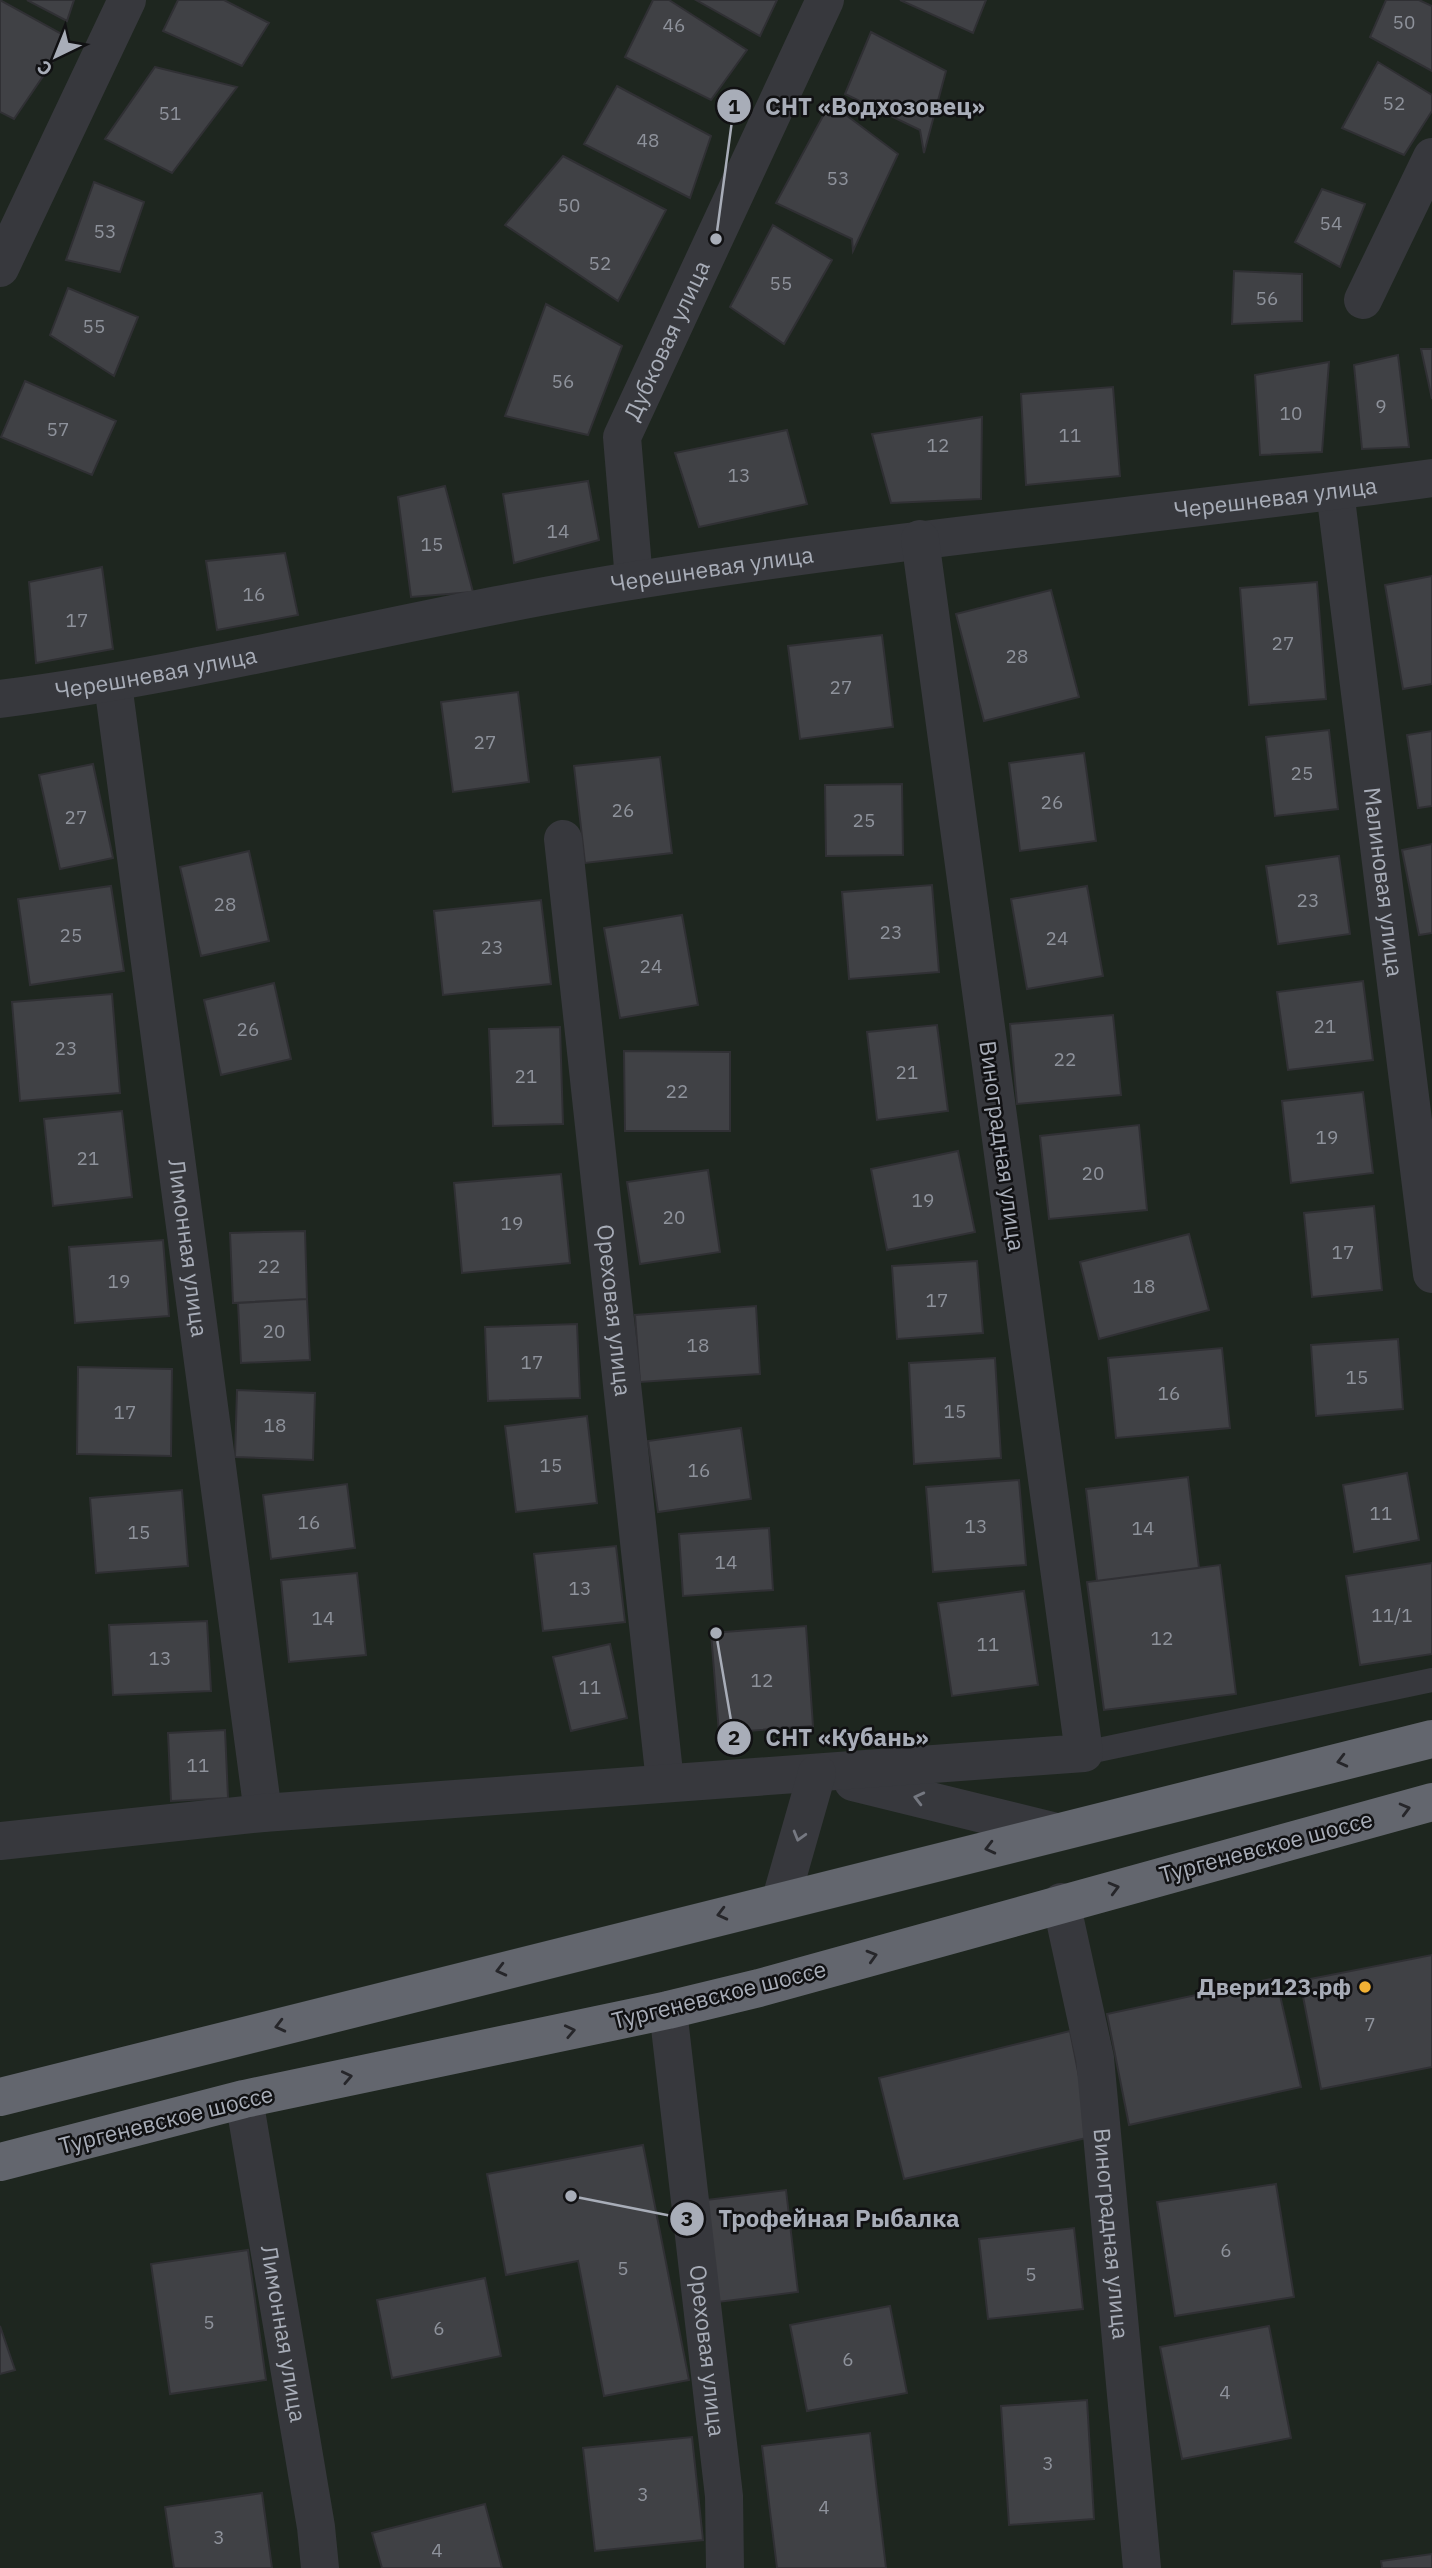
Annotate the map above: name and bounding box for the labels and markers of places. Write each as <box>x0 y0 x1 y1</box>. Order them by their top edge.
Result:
callout: СНТ «Водхозовец» <box>716 84 999 129</box>
callout: СНТ «Кубань» <box>716 1715 942 1760</box>
place label: Двери123.рф <box>1197 1971 1351 2001</box>
marker: Двери123.рф <box>1357 1979 1373 1995</box>
callout: Трофейная Рыбалка <box>670 2196 974 2241</box>

